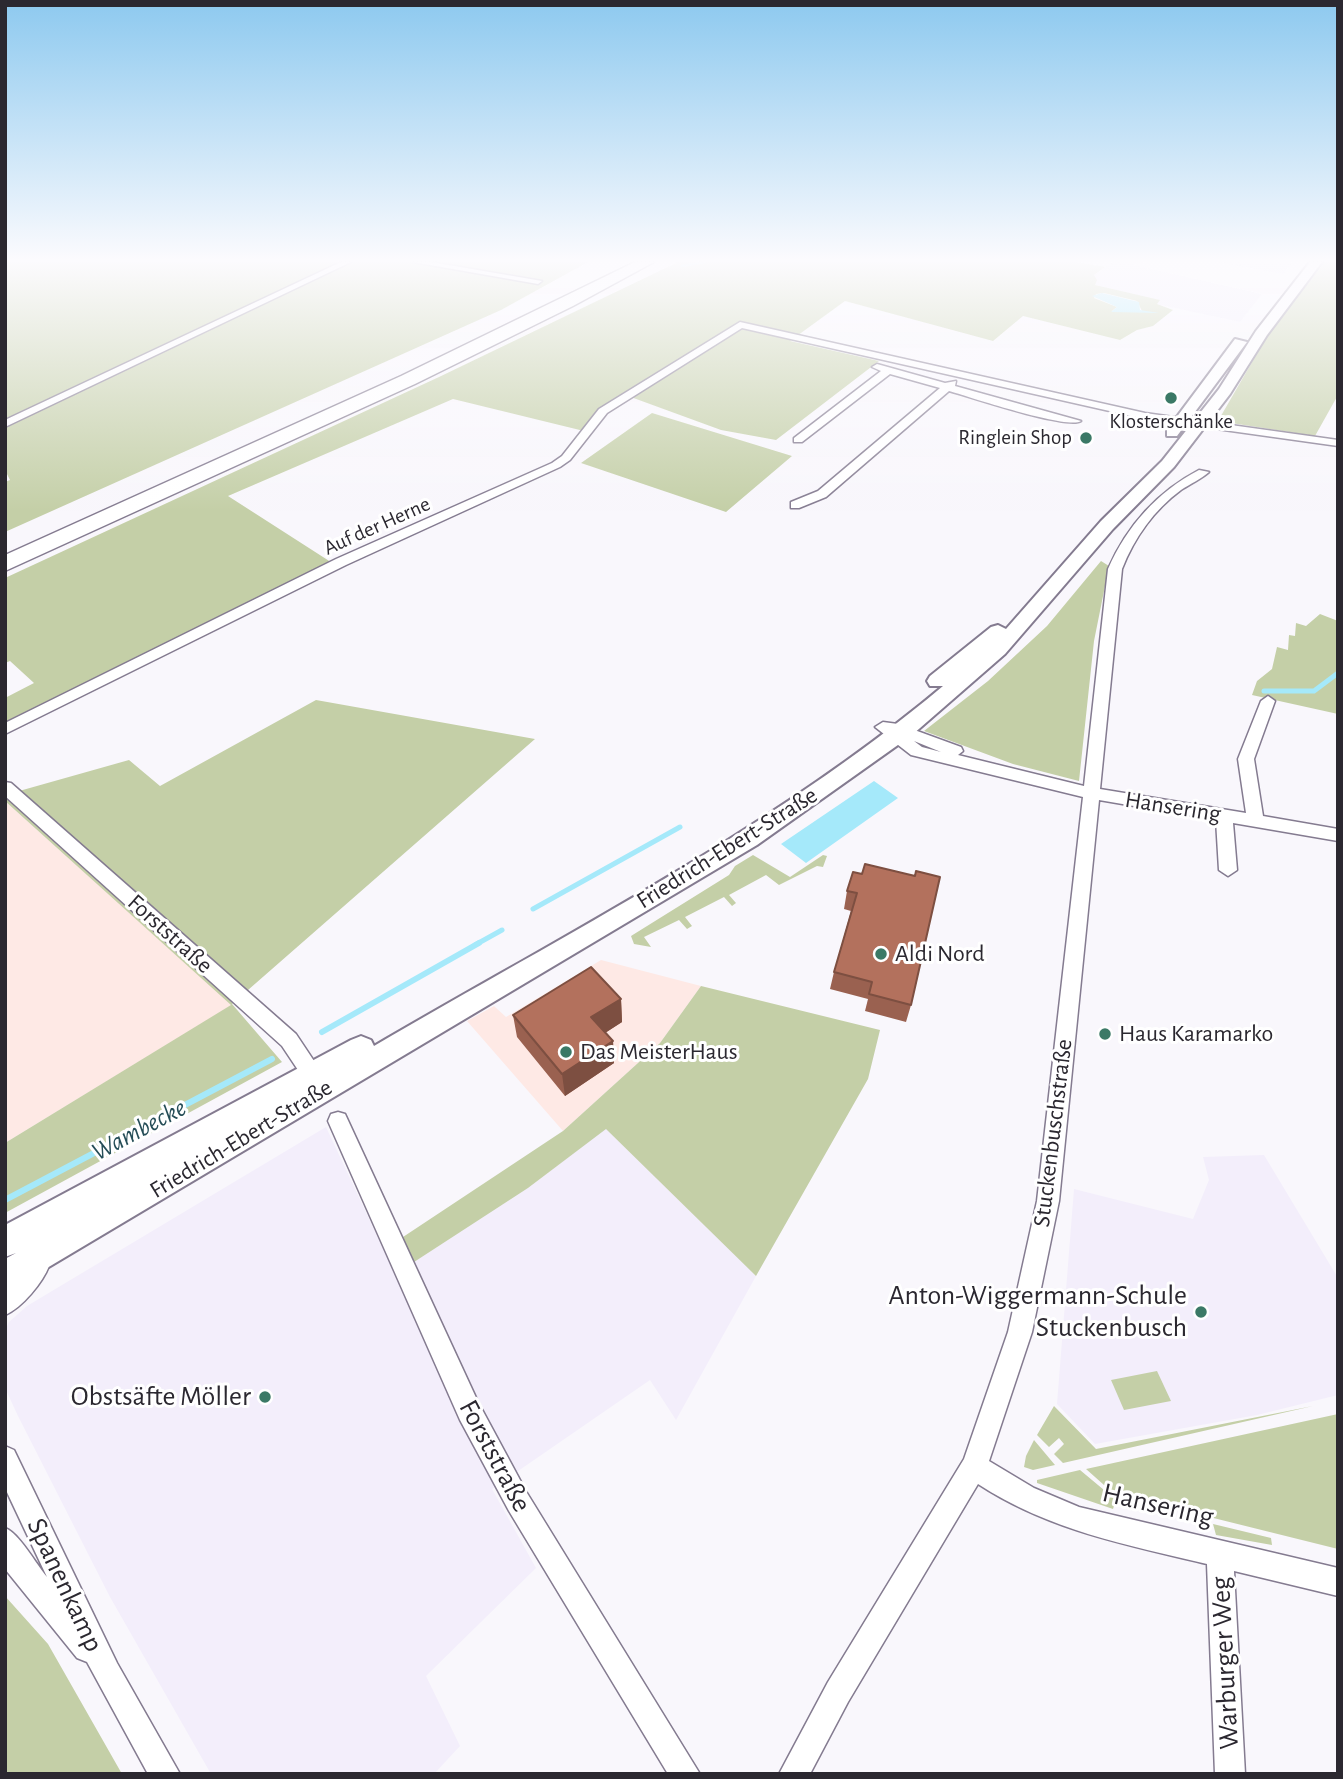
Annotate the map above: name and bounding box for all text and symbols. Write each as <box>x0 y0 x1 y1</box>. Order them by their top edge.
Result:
marker: Klosterschänke <box>1163 390 1179 406</box>
place label: Klosterschänke <box>1109 409 1233 435</box>
place label: Ringlein Shop <box>958 425 1072 451</box>
marker: Ringlein Shop <box>1078 430 1094 446</box>
street label: Auf der Herne <box>320 491 434 561</box>
street label: Friedrich-Ebert-Straße <box>631 781 823 915</box>
street label: Hansering <box>1123 785 1223 829</box>
street label: Forststraße <box>121 888 219 980</box>
place label: Aldi Nord <box>895 940 985 968</box>
marker: Aldi Nord <box>873 946 889 962</box>
place label: Haus Karamarko <box>1119 1020 1273 1048</box>
marker: Haus Karamarko <box>1097 1026 1113 1042</box>
street label: Stuckenbuschstraße <box>1027 1037 1079 1229</box>
place label: Das MeisterHaus <box>580 1038 738 1066</box>
marker: Das MeisterHaus <box>558 1044 574 1060</box>
street label: Friedrich-Ebert-Straße <box>145 1073 337 1205</box>
water label: Wambecke <box>86 1092 192 1168</box>
place label: Anton-Wiggermann-Schule Stuckenbusch <box>888 1279 1187 1345</box>
marker: Anton-Wiggermann-Schule Stuckenbusch <box>1193 1304 1209 1320</box>
place label: Obstsäfte Möller <box>71 1380 251 1414</box>
marker: Obstsäfte Möller <box>257 1389 273 1405</box>
street label: Forststraße <box>451 1394 539 1518</box>
street label: Hansering <box>1099 1476 1217 1534</box>
street label: Spanenkamp <box>19 1513 111 1657</box>
street label: Warburger Weg <box>1204 1576 1246 1750</box>

